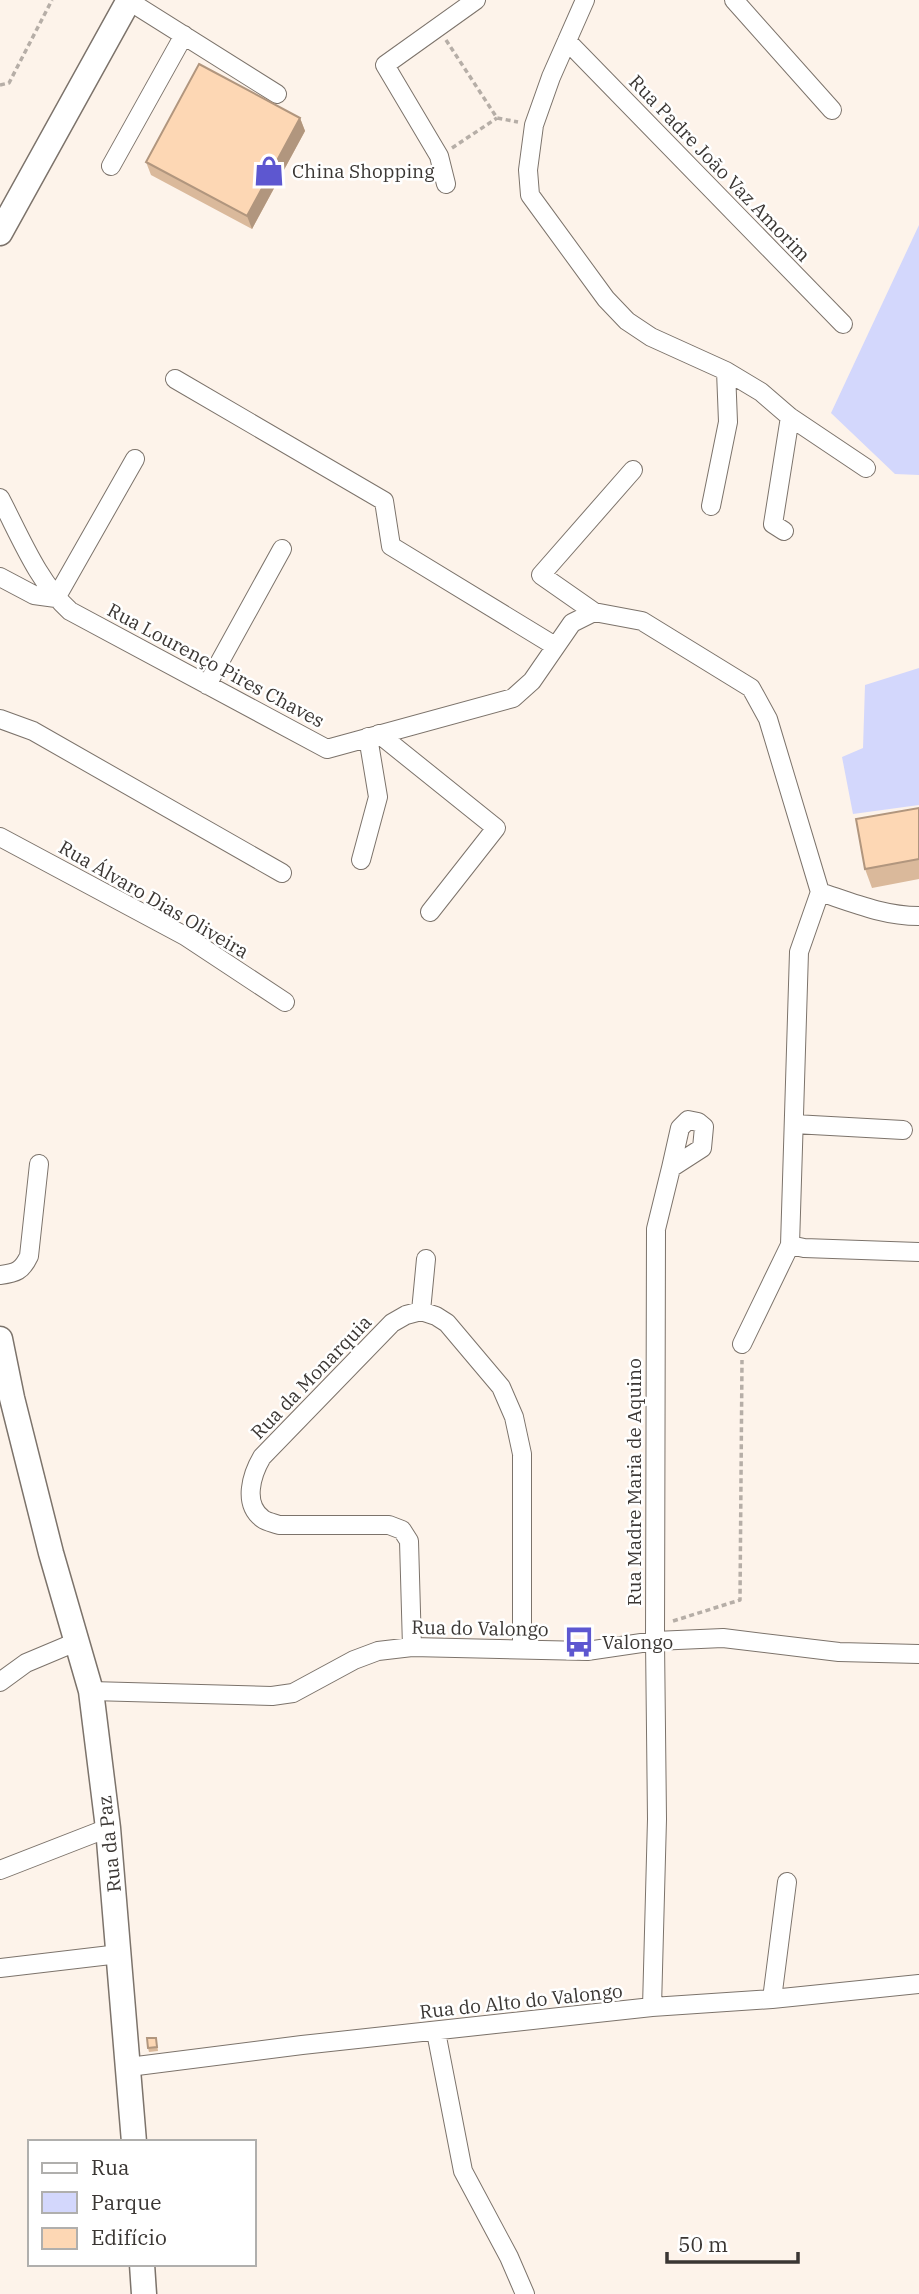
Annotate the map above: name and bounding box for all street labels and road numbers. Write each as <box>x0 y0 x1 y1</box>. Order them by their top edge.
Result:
street label: Rua Padre João Vaz Amorim <box>624 69 816 267</box>
street label: Rua Lourenço Pires Chaves <box>103 598 329 732</box>
street label: Rua Álvaro Dias Oliveira <box>55 835 253 963</box>
street label: Rua da Monarquia <box>246 1310 376 1444</box>
street label: Rua Madre Maria de Aquino <box>622 1358 646 1606</box>
street label: Rua do Valongo <box>411 1615 549 1641</box>
street label: Rua da Paz <box>92 1794 126 1894</box>
street label: Rua do Alto do Valongo <box>418 1978 624 2024</box>

